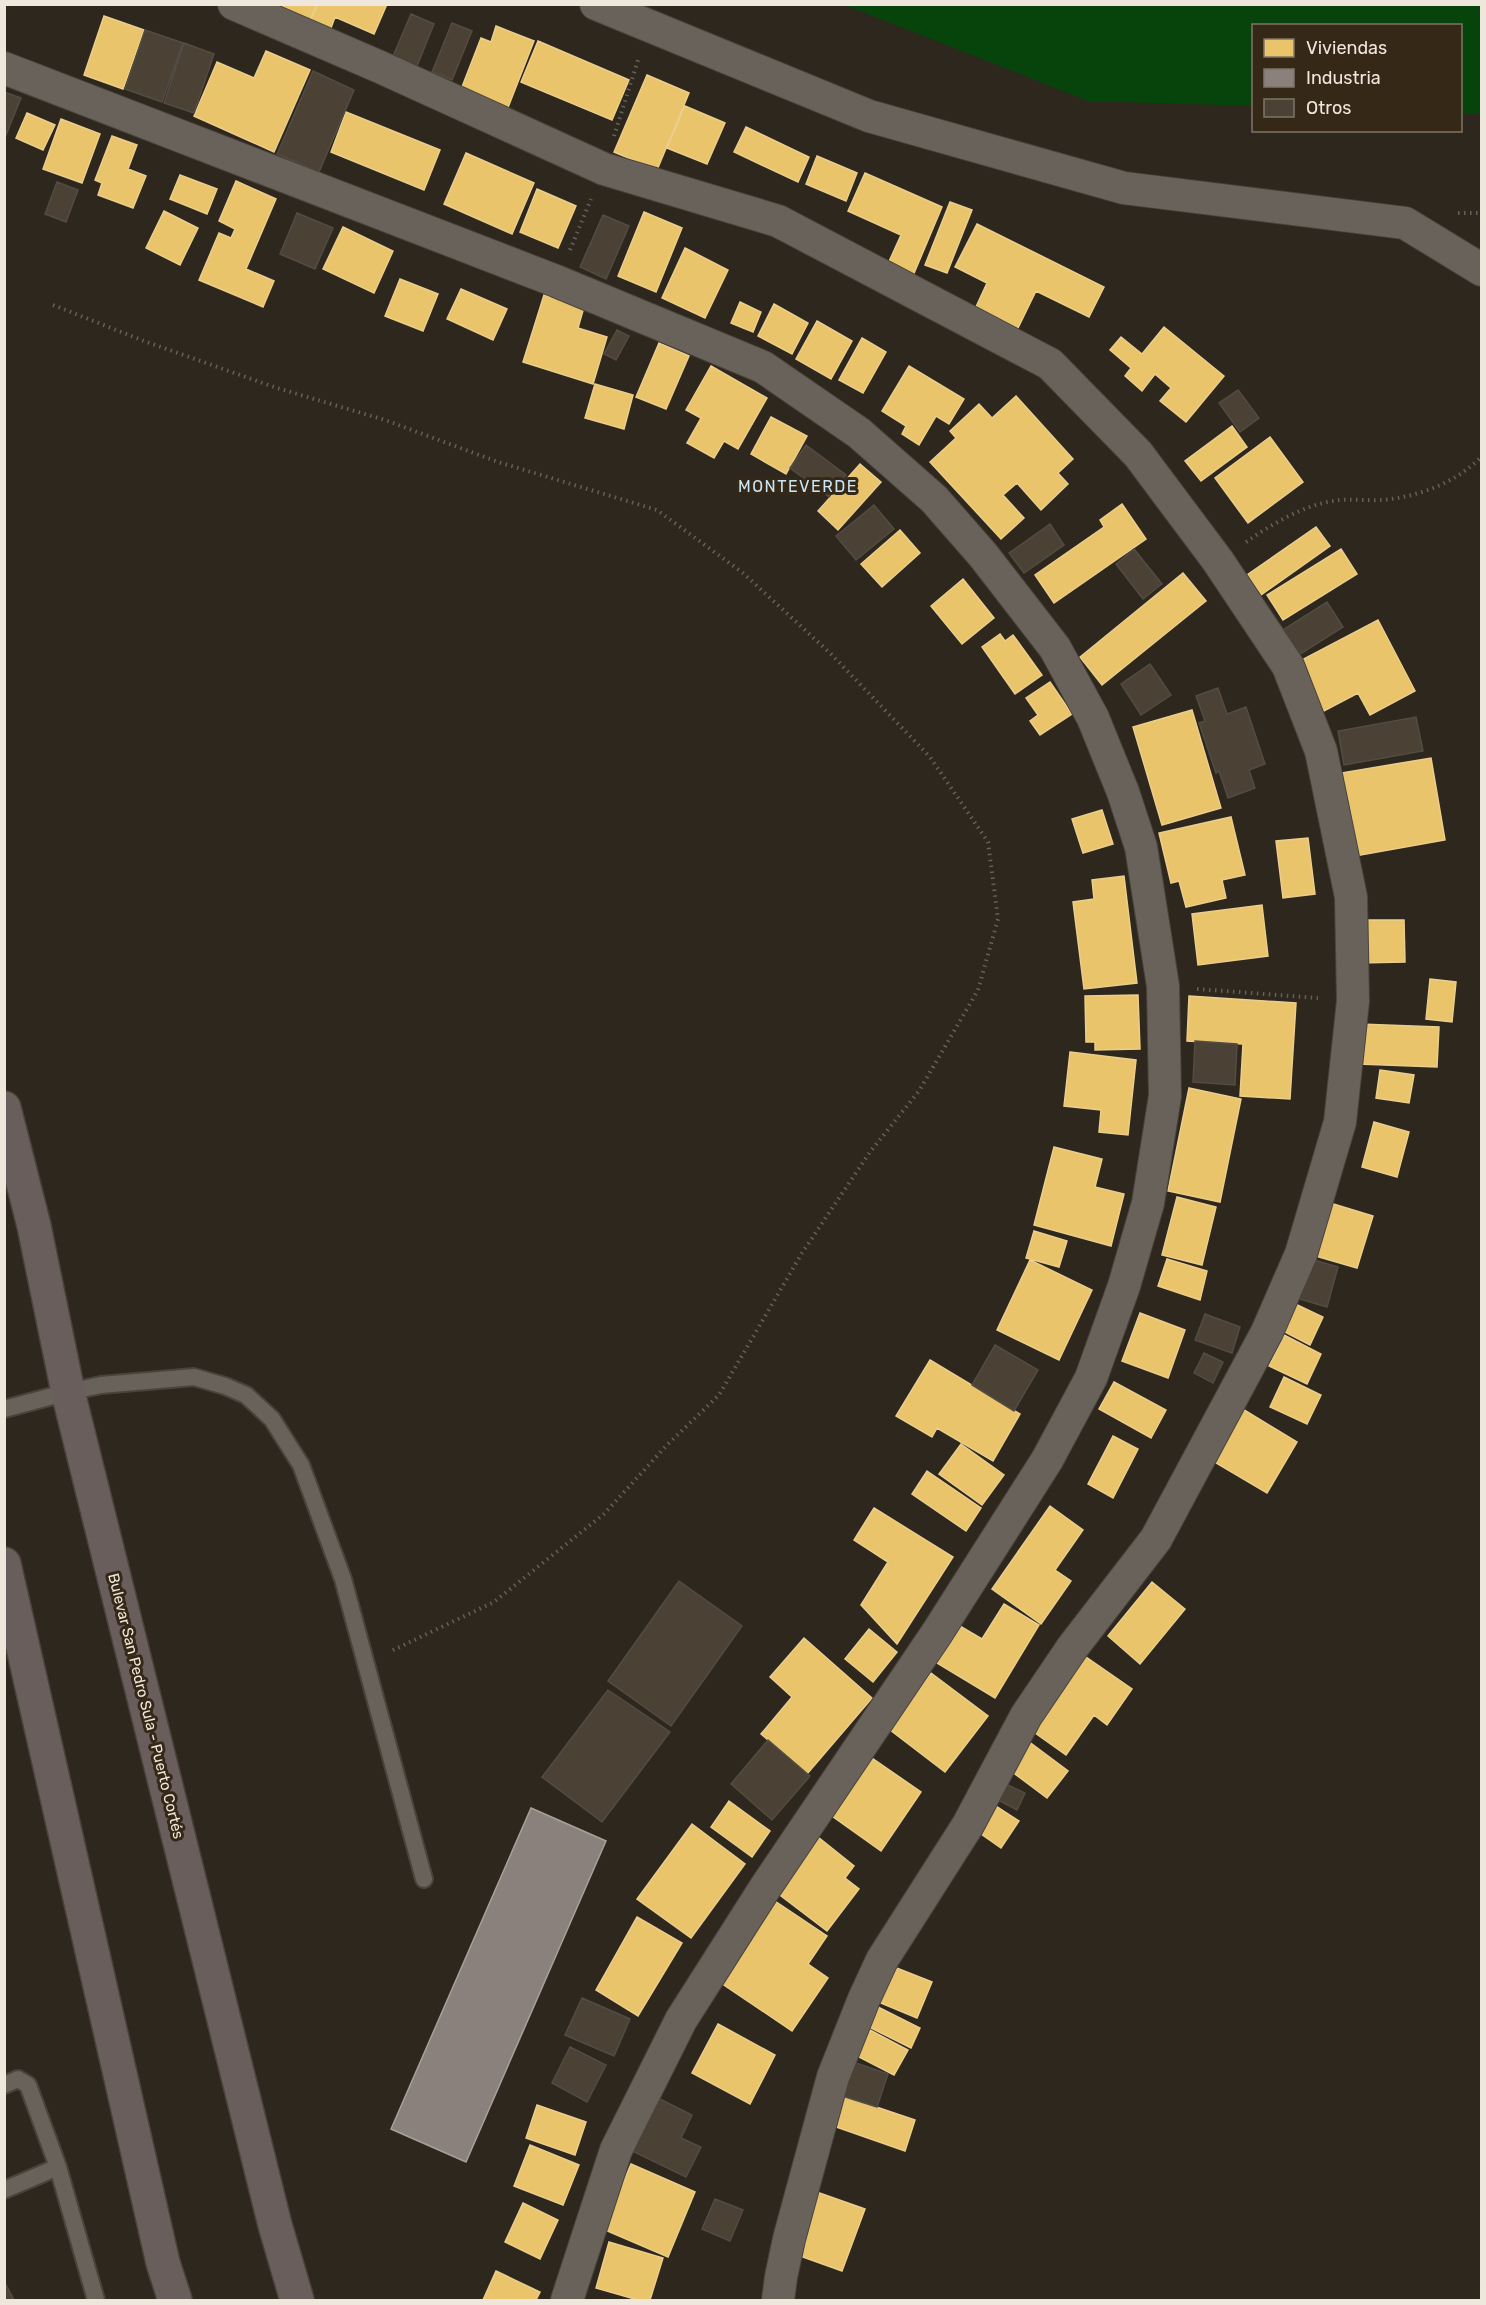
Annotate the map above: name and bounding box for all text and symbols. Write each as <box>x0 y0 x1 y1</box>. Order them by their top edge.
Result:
legend <box>1252 24 1462 132</box>
text: Viviendas <box>1306 37 1387 59</box>
text: Industria <box>1306 67 1381 89</box>
text: Otros <box>1306 97 1351 119</box>
district label: MONTEVERDE <box>738 477 858 496</box>
street label: Bulevar San Pedro Sula - Puerto Cortés <box>104 1571 188 1841</box>

